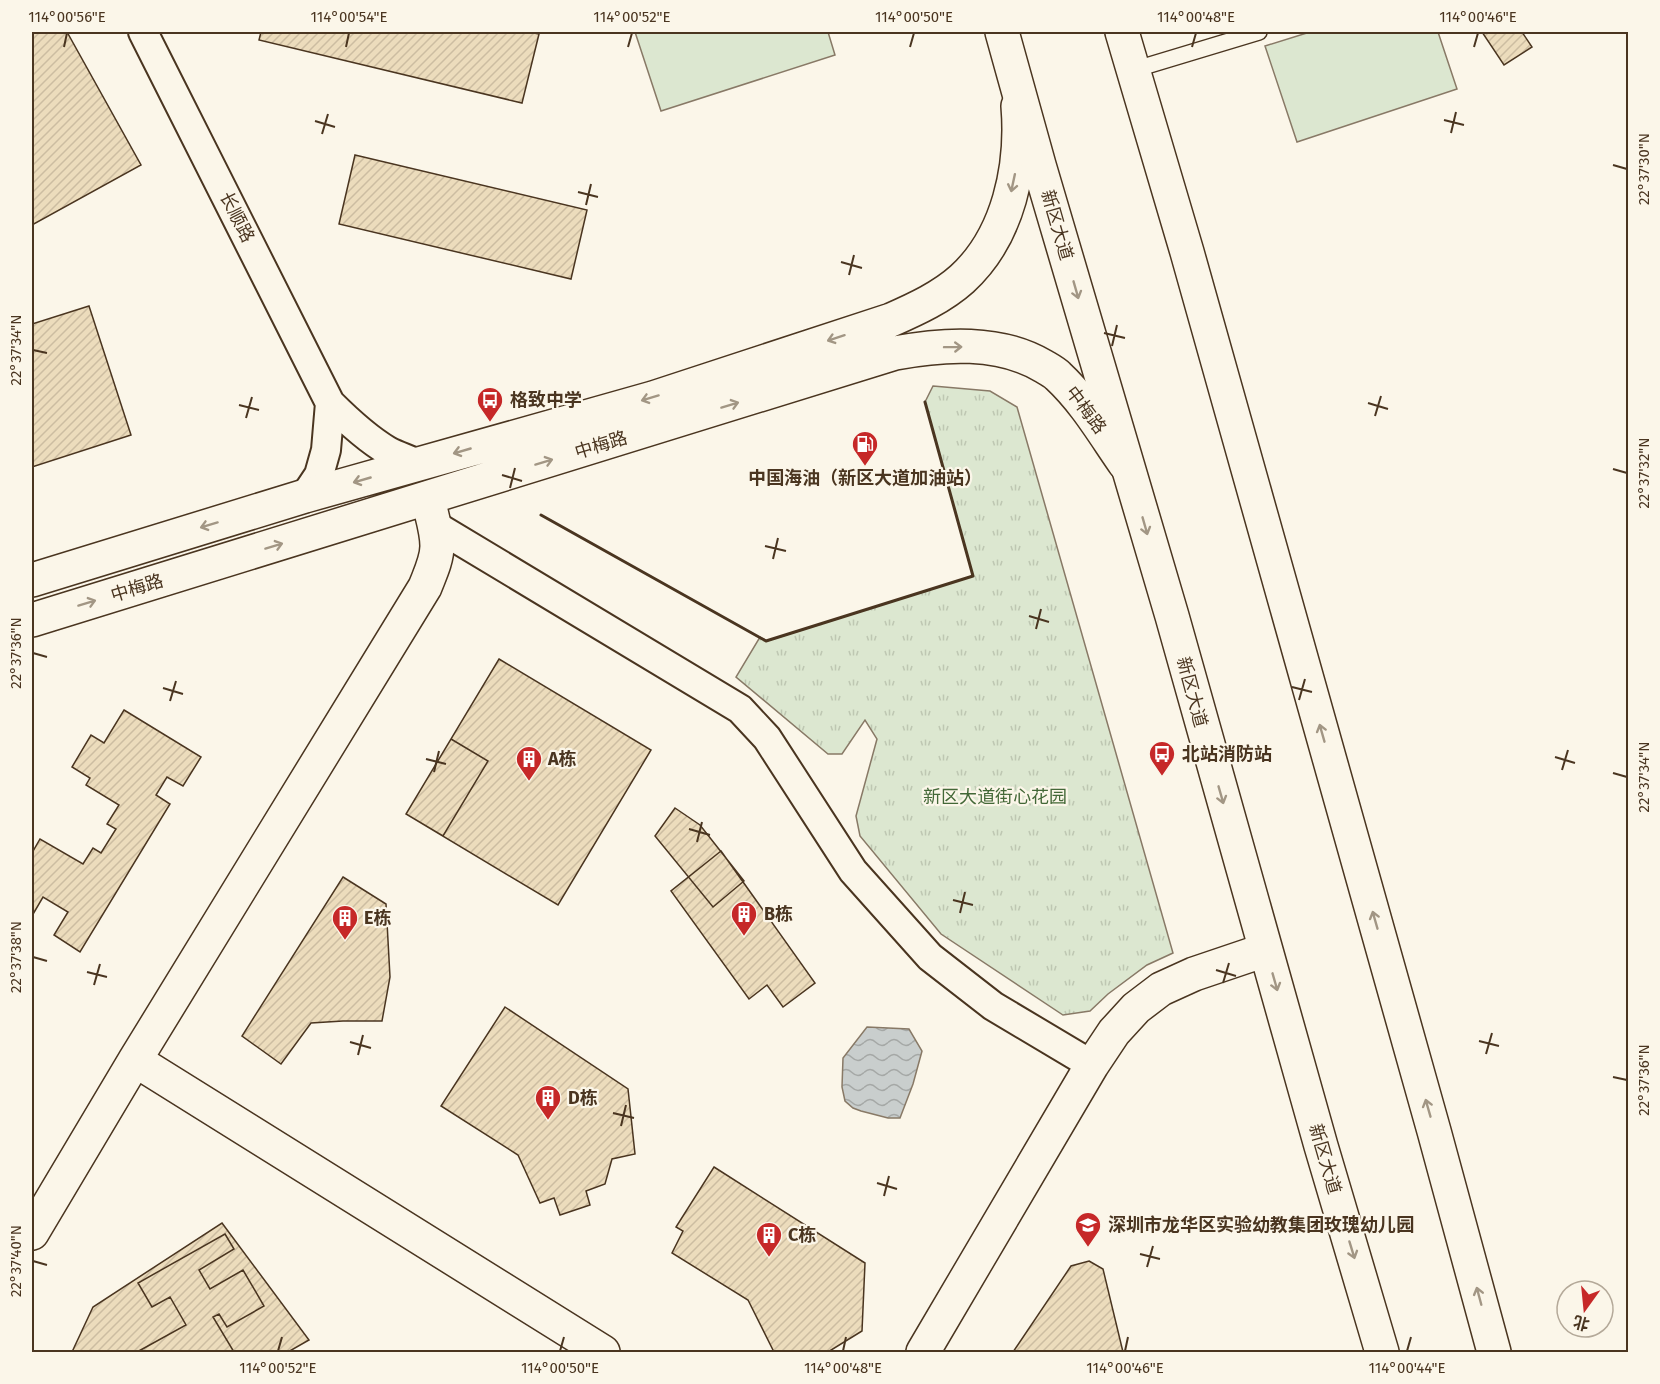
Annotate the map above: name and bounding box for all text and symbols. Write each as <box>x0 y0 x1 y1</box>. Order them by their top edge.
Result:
text: 114°00'56"E <box>28 8 106 26</box>
text: 114°00'54"E <box>310 8 388 26</box>
text: 114°00'52"E <box>593 8 671 26</box>
text: 114°00'50"E <box>875 8 953 26</box>
text: 114°00'48"E <box>1157 8 1235 26</box>
text: 114°00'46"E <box>1439 8 1517 26</box>
text: 22°37'30"N <box>1635 133 1653 205</box>
one-way arrow <box>1007 173 1018 192</box>
street label: 新区大道 <box>1037 187 1077 263</box>
street label: 长顺路 <box>215 188 259 246</box>
one-way arrow <box>1071 280 1082 299</box>
text: 22°37'34"N <box>7 314 25 386</box>
one-way arrow <box>826 333 845 344</box>
one-way arrow <box>943 341 963 353</box>
street label: 中梅路 <box>1061 382 1111 438</box>
bus stop icon: 格致中学 <box>475 385 505 423</box>
place label: 格致中学 <box>510 389 582 411</box>
one-way arrow <box>641 393 660 404</box>
one-way arrow <box>720 399 739 410</box>
street label: 中梅路 <box>572 427 630 463</box>
fuel station icon: 中国海油（新区大道加油站） <box>850 429 880 467</box>
text: 22°37'32"N <box>1635 437 1653 509</box>
one-way arrow <box>453 446 472 457</box>
one-way arrow <box>534 456 553 467</box>
place label: 中国海油（新区大道加油站） <box>748 467 982 489</box>
one-way arrow <box>353 474 372 486</box>
one-way arrow <box>1140 517 1151 536</box>
one-way arrow <box>200 520 219 531</box>
one-way arrow <box>264 540 283 551</box>
street label: 中梅路 <box>108 570 166 606</box>
one-way arrow <box>77 597 96 608</box>
text: 22°37'36"N <box>7 617 25 689</box>
street label: 新区大道 <box>1172 654 1212 730</box>
one-way arrow <box>1315 724 1327 743</box>
bus stop icon: 北站消防站 <box>1147 739 1177 777</box>
text: 22°37'34"N <box>1635 741 1653 813</box>
place label: 北站消防站 <box>1182 743 1272 765</box>
building icon: A栋 <box>514 744 544 782</box>
place label: A栋 <box>547 748 577 770</box>
one-way arrow <box>1216 785 1227 804</box>
park label: 新区大道街心花园 <box>923 786 1067 808</box>
building icon: B栋 <box>729 899 759 937</box>
building icon: E栋 <box>330 903 360 941</box>
place label: B栋 <box>764 903 793 925</box>
place label: E栋 <box>364 907 391 929</box>
one-way arrow <box>1368 911 1380 930</box>
text: 22°37'38"N <box>7 921 25 993</box>
one-way arrow <box>1270 972 1281 991</box>
text: 22°37'36"N <box>1635 1044 1653 1116</box>
building icon: D栋 <box>533 1083 563 1121</box>
place label: D栋 <box>568 1087 598 1109</box>
one-way arrow <box>1421 1099 1433 1118</box>
street label: 新区大道 <box>1305 1121 1345 1197</box>
school or university icon: 深圳市龙华区实验幼教集团玫瑰幼儿园 <box>1073 1210 1103 1248</box>
place label: 深圳市龙华区实验幼教集团玫瑰幼儿园 <box>1108 1214 1414 1236</box>
building icon: C栋 <box>754 1220 784 1258</box>
place label: C栋 <box>788 1224 816 1246</box>
text: 22°37'40"N <box>7 1225 25 1297</box>
one-way arrow <box>1347 1241 1358 1260</box>
north arrow <box>1555 1279 1615 1339</box>
one-way arrow <box>1473 1287 1484 1306</box>
text: 北 <box>1571 1312 1591 1334</box>
text: 114°00'52"E <box>239 1359 317 1377</box>
text: 114°00'50"E <box>521 1359 599 1377</box>
text: 114°00'48"E <box>804 1359 882 1377</box>
text: 114°00'46"E <box>1086 1359 1164 1377</box>
text: 114°00'44"E <box>1368 1359 1446 1377</box>

